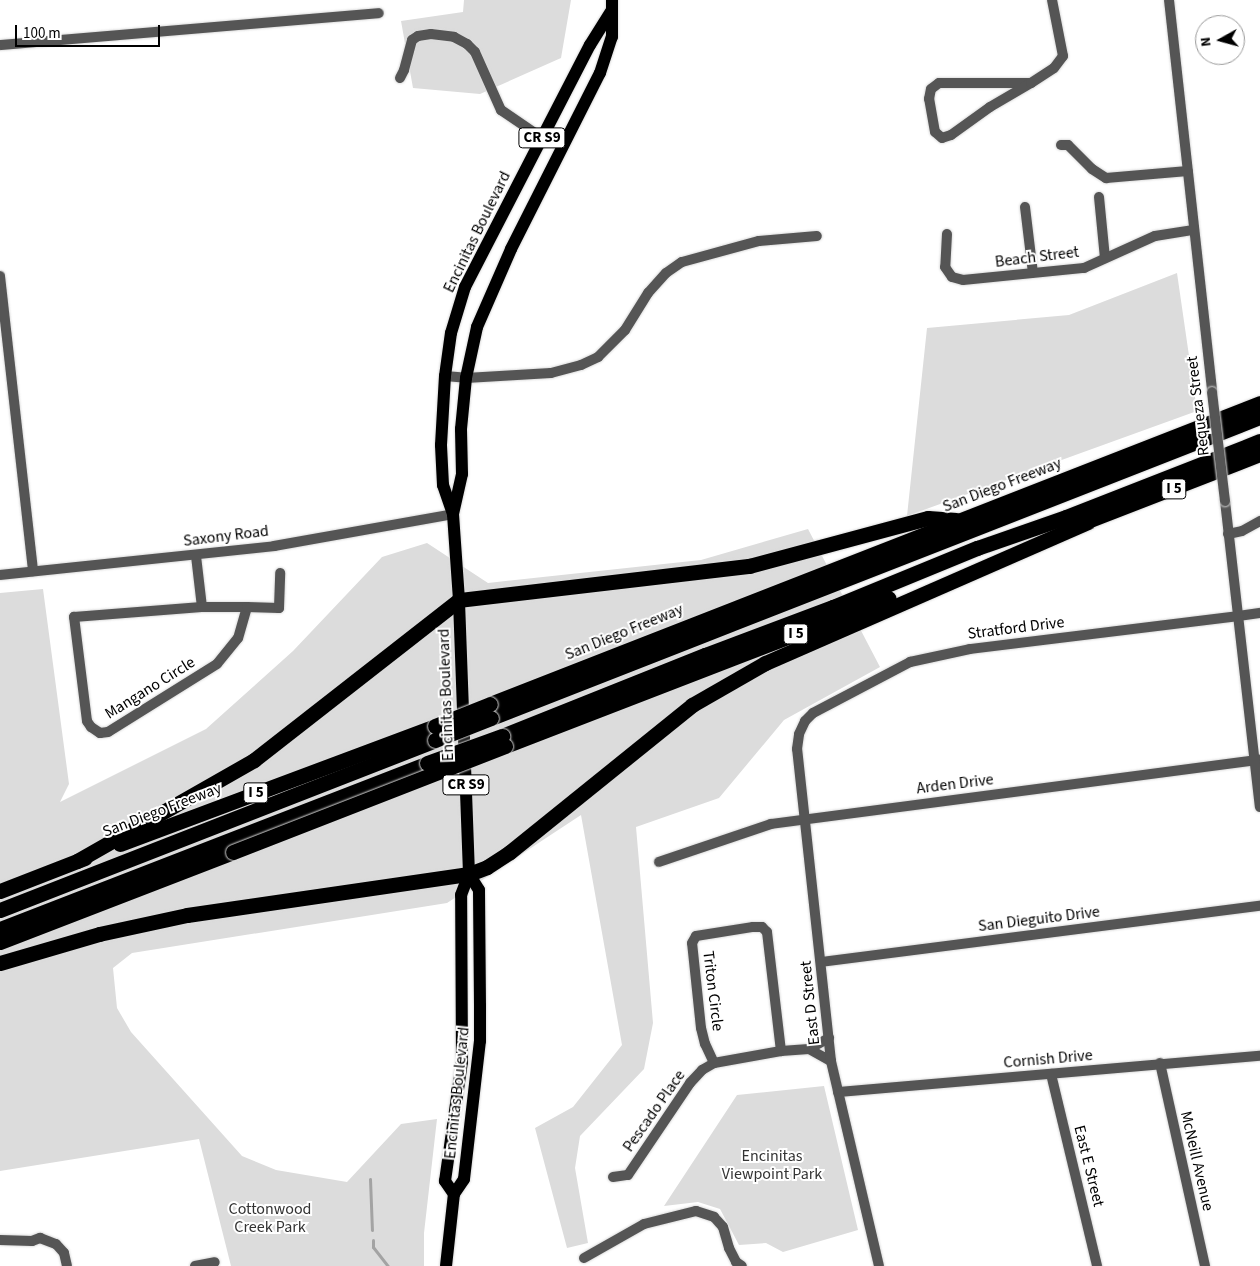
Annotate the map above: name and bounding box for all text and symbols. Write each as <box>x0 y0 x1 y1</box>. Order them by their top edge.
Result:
scale bar <box>18 15 162 47</box>
north arrow <box>1195 15 1245 65</box>
text: 100 m <box>23 23 61 44</box>
text: N <box>1196 36 1217 48</box>
road number: CR S9 <box>518 126 566 150</box>
street label: Encinitas Boulevard <box>439 168 515 296</box>
street label: Beach Street <box>994 242 1080 272</box>
street label: Requeza Street <box>1182 355 1214 457</box>
street label: San Diego Freeway <box>940 454 1064 516</box>
road number: I 5 <box>1160 476 1188 502</box>
street label: Saxony Road <box>182 521 270 551</box>
street label: San Diego Freeway <box>562 600 686 664</box>
street label: Stratford Drive <box>967 613 1065 643</box>
road number: I 5 <box>782 622 810 646</box>
street label: Encinitas Boulevard <box>434 628 458 762</box>
street label: Mangano Circle <box>101 653 199 723</box>
street label: Arden Drive <box>915 770 995 798</box>
road number: CR S9 <box>442 772 490 798</box>
street label: San Diego Freeway <box>100 779 224 841</box>
road number: I 5 <box>242 780 270 806</box>
street label: San Dieguito Drive <box>977 902 1101 936</box>
street label: Triton Circle <box>699 950 727 1032</box>
street label: East D Street <box>796 960 824 1046</box>
street label: Encinitas Boulevard <box>441 1026 473 1160</box>
street label: Cornish Drive <box>1003 1046 1093 1072</box>
street label: Pescado Place <box>619 1066 689 1156</box>
street label: McNeill Avenue <box>1176 1109 1218 1213</box>
street label: East E Street <box>1070 1123 1108 1209</box>
park label: Encinitas Viewpoint Park <box>722 1146 822 1184</box>
park label: Cottonwood Creek Park <box>229 1199 311 1237</box>

